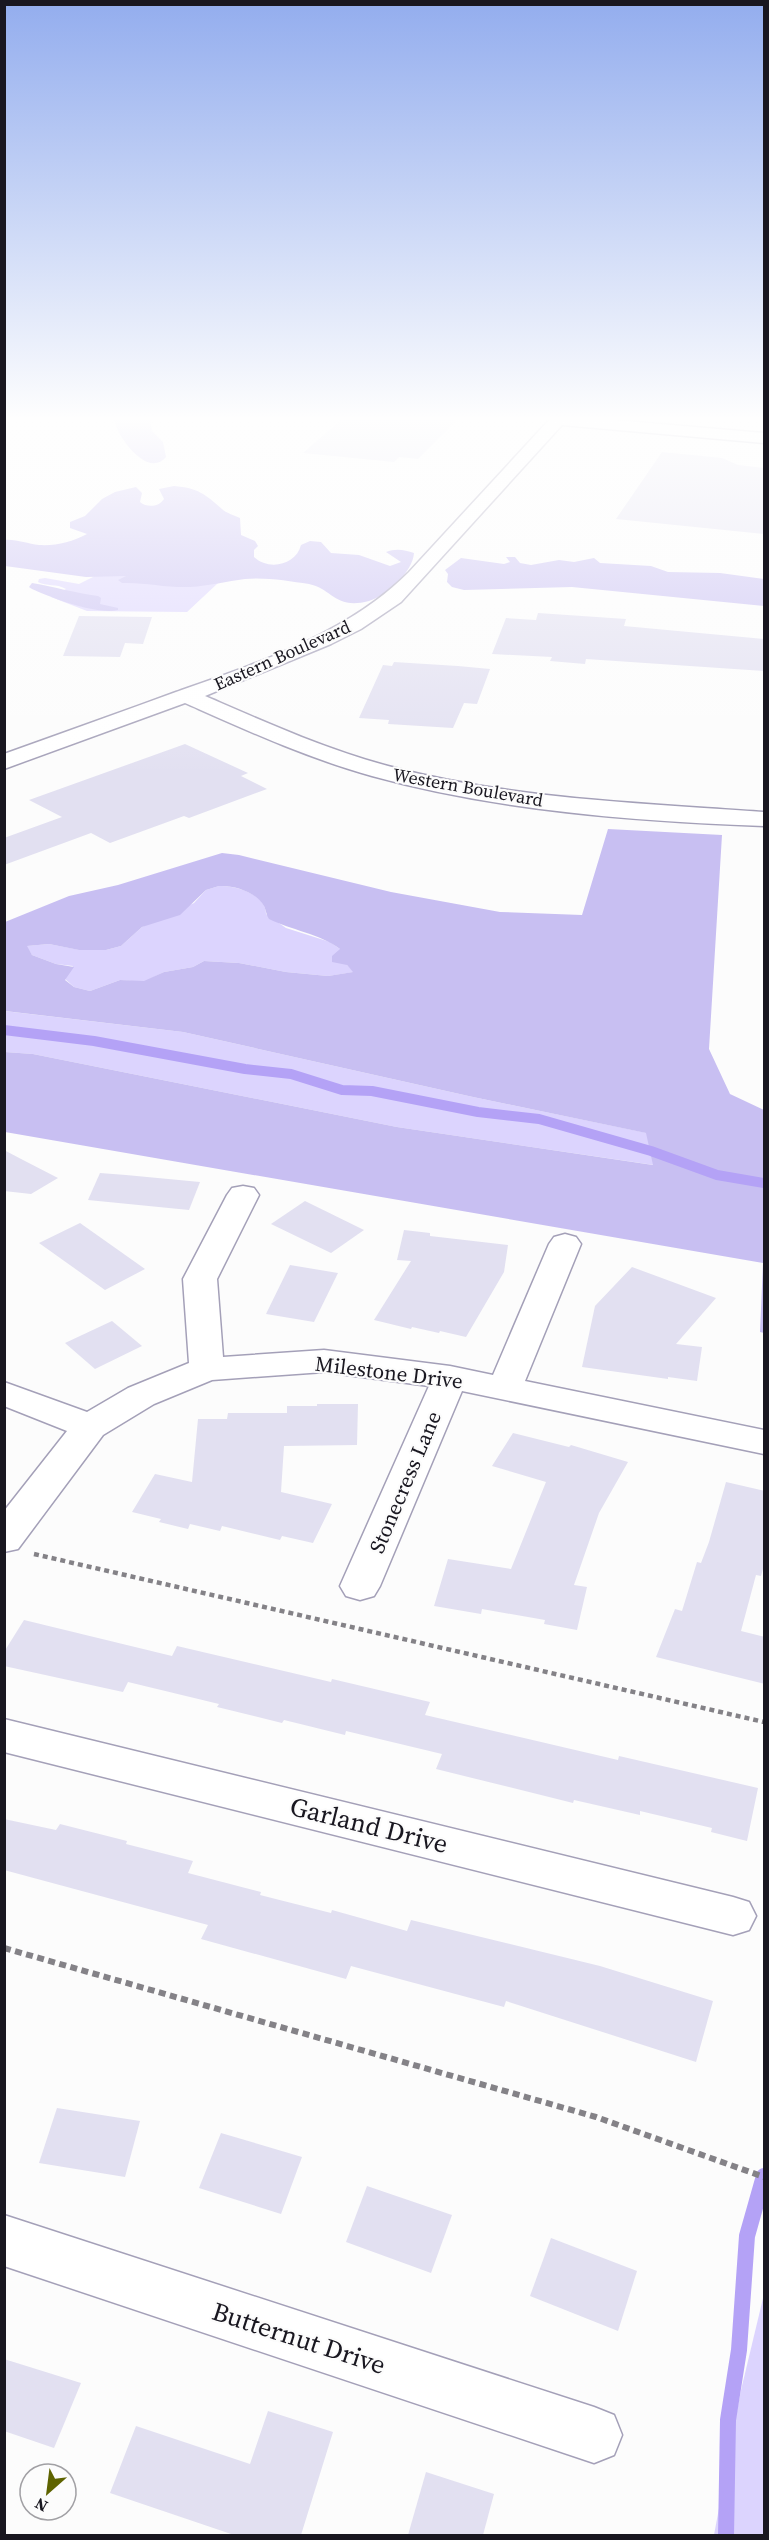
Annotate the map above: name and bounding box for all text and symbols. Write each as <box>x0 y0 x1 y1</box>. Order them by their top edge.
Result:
street label: Eastern Boulevard <box>210 614 354 696</box>
street label: Western Boulevard <box>391 761 545 813</box>
street label: Milestone Drive <box>313 1349 465 1395</box>
street label: Stonecress Lane <box>362 1407 448 1557</box>
street label: Garland Drive <box>286 1788 452 1862</box>
street label: Butternut Drive <box>208 2293 390 2383</box>
north arrow <box>18 2462 78 2522</box>
text: N <box>30 2493 51 2518</box>

